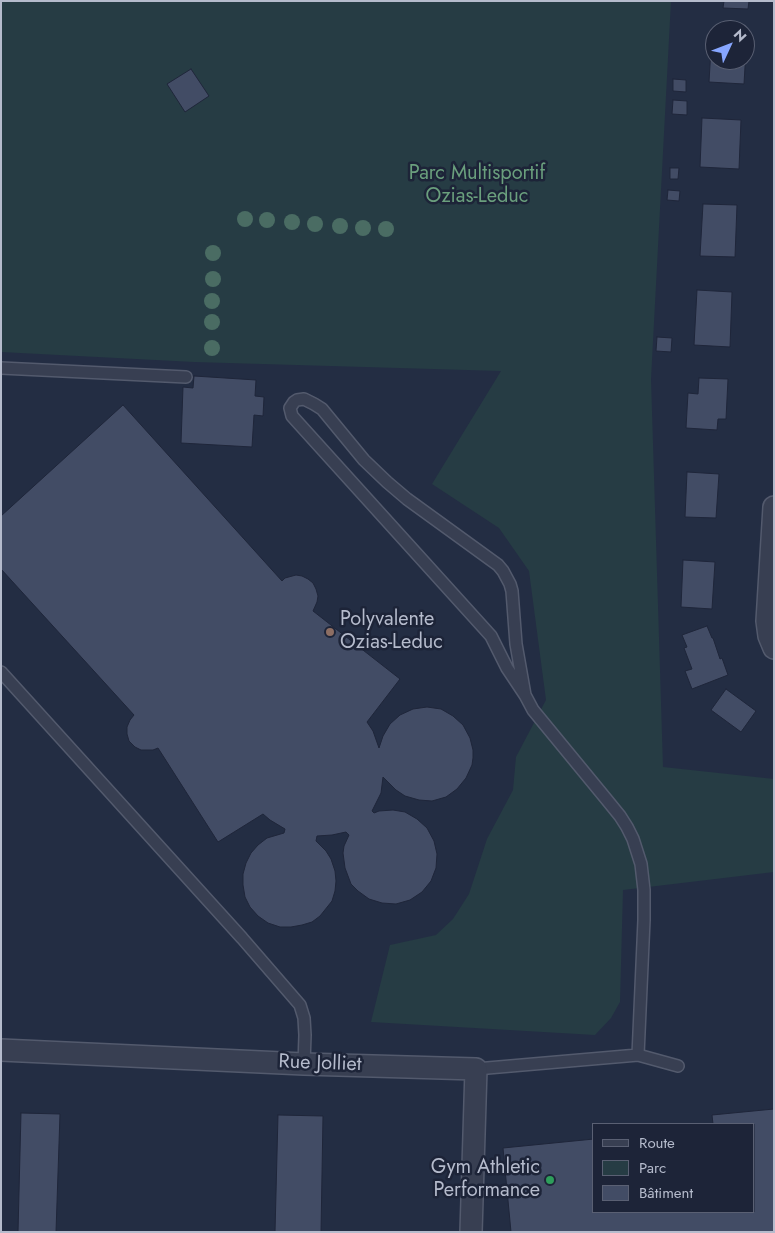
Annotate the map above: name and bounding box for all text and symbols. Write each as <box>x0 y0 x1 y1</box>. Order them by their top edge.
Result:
north arrow <box>705 20 755 70</box>
text: N <box>729 25 751 46</box>
park label: Parc Multisportif Ozias-Leduc <box>409 162 545 209</box>
place label: Polyvalente Ozias-Leduc <box>340 608 443 655</box>
marker: Polyvalente Ozias-Leduc <box>324 626 336 638</box>
street label: Rue Jolliet <box>278 1051 362 1077</box>
legend <box>592 1123 755 1213</box>
text: Route <box>639 1132 675 1154</box>
place label: Gym Athletic Performance <box>431 1156 540 1203</box>
text: Parc <box>639 1157 666 1179</box>
marker: Gym Athletic Performance <box>544 1174 556 1186</box>
text: Bâtiment <box>639 1182 693 1204</box>

